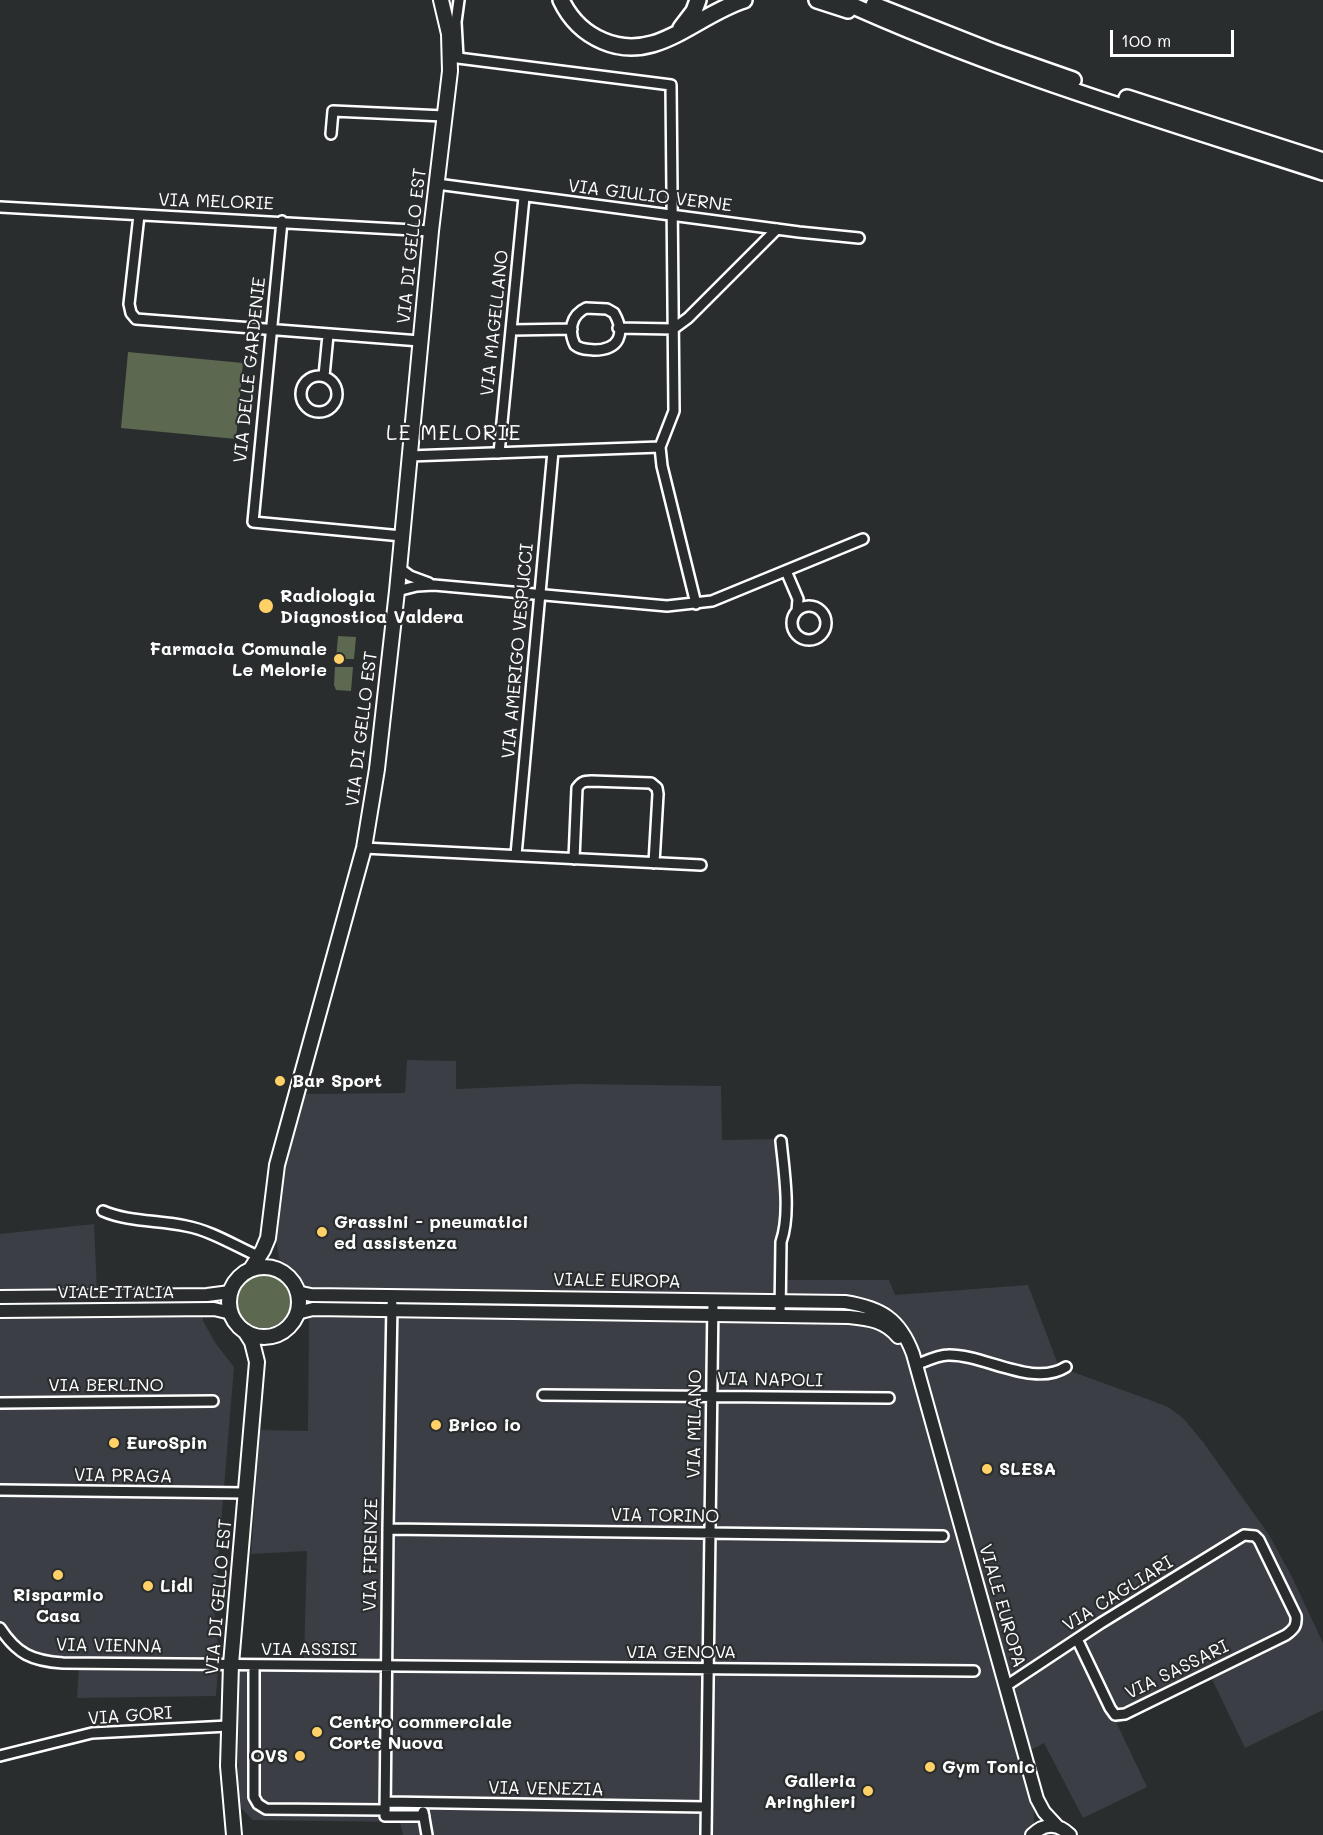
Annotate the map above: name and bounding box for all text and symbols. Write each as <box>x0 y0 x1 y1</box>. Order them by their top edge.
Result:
scale bar <box>1113 18 1238 56</box>
text: 100 m <box>1121 28 1171 52</box>
street label: VIA DI GELLO EST <box>393 167 431 325</box>
street label: VIA GIULIO VERNE <box>567 175 733 217</box>
street label: VIA MELORIE <box>158 189 274 215</box>
street label: VIA MAGELLANO <box>477 249 513 397</box>
street label: VIA DELLE GARDENIE <box>229 276 271 464</box>
district label: LE MELORIE <box>386 421 522 447</box>
street label: VIA AMERIGO VESPUCCI <box>498 542 538 760</box>
place label: Radiologia Diagnostica Valdera <box>280 585 464 628</box>
marker: Radiologia Diagnostica Valdera <box>257 597 275 615</box>
place label: Farmacia Comunale Le Melorie <box>149 638 327 680</box>
street label: VIA DI GELLO EST <box>342 650 382 808</box>
marker: Farmacia Comunale Le Melorie <box>332 652 346 666</box>
place label: Bar Sport <box>292 1070 382 1092</box>
marker: Bar Sport <box>273 1074 287 1088</box>
place label: Grassini - pneumatici ed assistenza <box>334 1211 528 1254</box>
marker: Grassini - pneumatici ed assistenza <box>315 1225 329 1239</box>
street label: VIALE EUROPA <box>553 1269 681 1293</box>
street label: VIALE ITALIA <box>57 1281 175 1303</box>
street label: VIA NAPOLI <box>717 1368 823 1392</box>
street label: VIA MILANO <box>683 1369 707 1479</box>
street label: VIA BERLINO <box>48 1374 164 1396</box>
place label: Brico io <box>448 1414 521 1436</box>
marker: Brico io <box>429 1418 443 1432</box>
place label: EuroSpin <box>126 1432 207 1454</box>
marker: EuroSpin <box>107 1436 121 1450</box>
place label: SLESA <box>999 1458 1056 1480</box>
marker: SLESA <box>980 1462 994 1476</box>
street label: VIA PRAGA <box>74 1464 172 1488</box>
street label: VIA FIRENZE <box>359 1498 383 1612</box>
street label: VIA TORINO <box>610 1504 720 1528</box>
street label: VIA DI GELLO EST <box>201 1518 237 1676</box>
street label: VIALE EUROPA <box>974 1542 1030 1670</box>
street label: VIA CAGLIARI <box>1059 1552 1177 1636</box>
marker: Risparmio Casa <box>51 1568 65 1582</box>
place label: Lidl <box>160 1575 193 1597</box>
marker: Lidl <box>141 1579 155 1593</box>
place label: Risparmio Casa <box>13 1584 103 1626</box>
street label: VIA VIENNA <box>56 1634 162 1658</box>
street label: VIA SASSARI <box>1122 1636 1232 1704</box>
street label: VIA ASSISI <box>261 1638 357 1660</box>
street label: VIA GENOVA <box>626 1641 736 1663</box>
street label: VIA GORI <box>87 1702 173 1730</box>
place label: Centro commerciale Corte Nuova <box>329 1711 512 1754</box>
marker: Centro commerciale Corte Nuova <box>310 1725 324 1739</box>
place label: OVS <box>250 1745 288 1767</box>
marker: OVS <box>293 1749 307 1763</box>
place label: Gym Tonic <box>942 1756 1035 1778</box>
marker: Gym Tonic <box>923 1760 937 1774</box>
place label: Galleria Aringhieri <box>764 1770 856 1812</box>
street label: VIA VENEZIA <box>488 1777 604 1801</box>
marker: Galleria Aringhieri <box>861 1784 875 1798</box>

